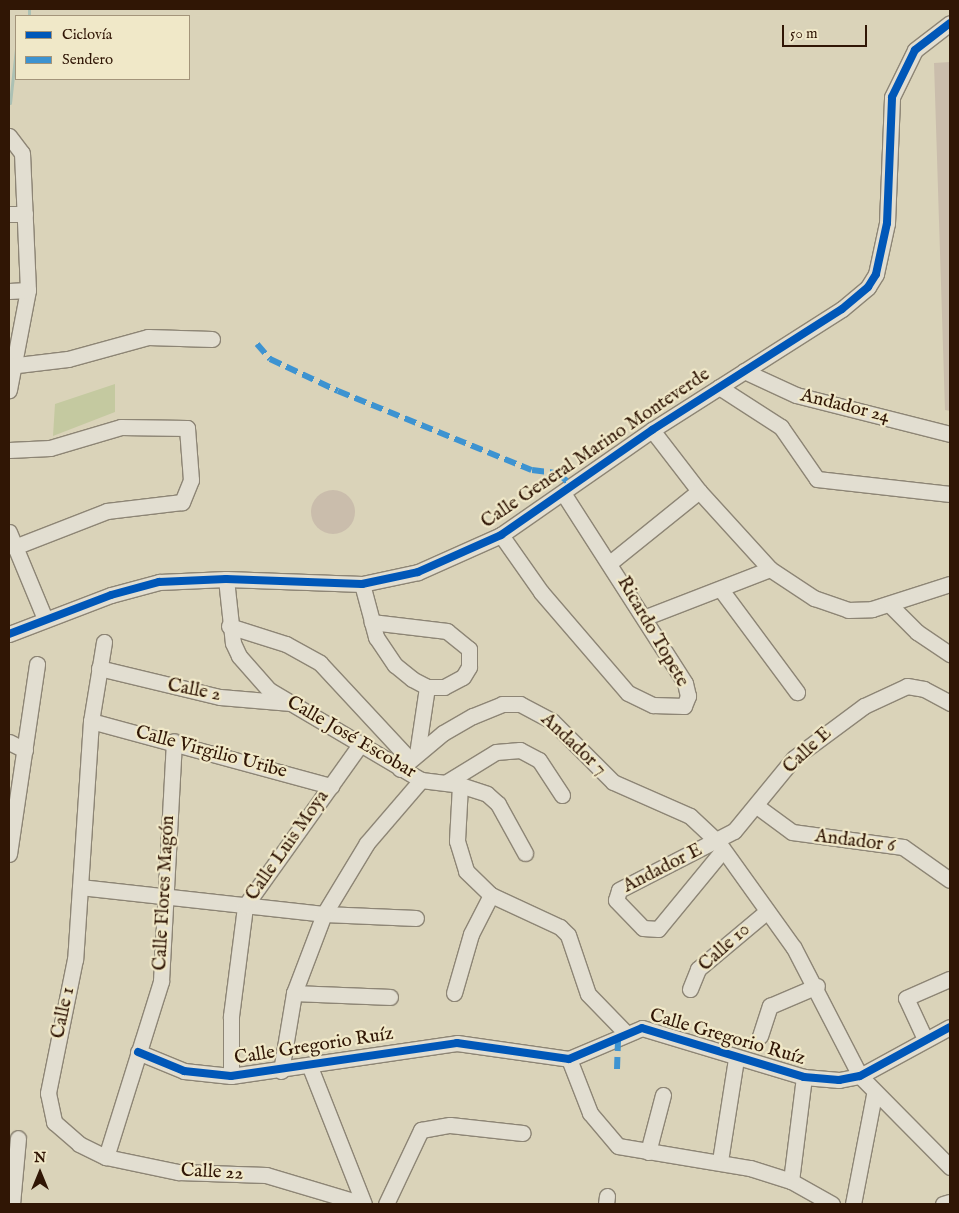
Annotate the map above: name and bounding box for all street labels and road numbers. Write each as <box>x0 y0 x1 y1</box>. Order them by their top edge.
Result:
street label: Calle General Marino Monteverde <box>477 364 715 534</box>
street label: Andador 24 <box>798 385 892 429</box>
street label: Ricardo Topete <box>611 573 693 691</box>
street label: Calle 2 <box>165 675 223 707</box>
street label: Calle José Escobar <box>282 692 420 784</box>
street label: Andador 7 <box>535 709 611 781</box>
street label: Calle Virgilio Uribe <box>133 722 289 784</box>
street label: Calle E <box>779 723 837 779</box>
street label: Calle Luis Moya <box>242 786 334 906</box>
street label: Calle Flores Magón <box>150 815 180 971</box>
street label: Andador 6 <box>814 826 896 858</box>
street label: Andador E <box>620 839 706 899</box>
street label: Calle 10 <box>695 919 755 977</box>
street label: Calle 1 <box>47 985 81 1041</box>
street label: Calle Gregorio Ruíz <box>647 1005 807 1071</box>
street label: Calle Gregorio Ruíz <box>233 1023 395 1071</box>
street label: Calle 22 <box>180 1160 244 1186</box>

